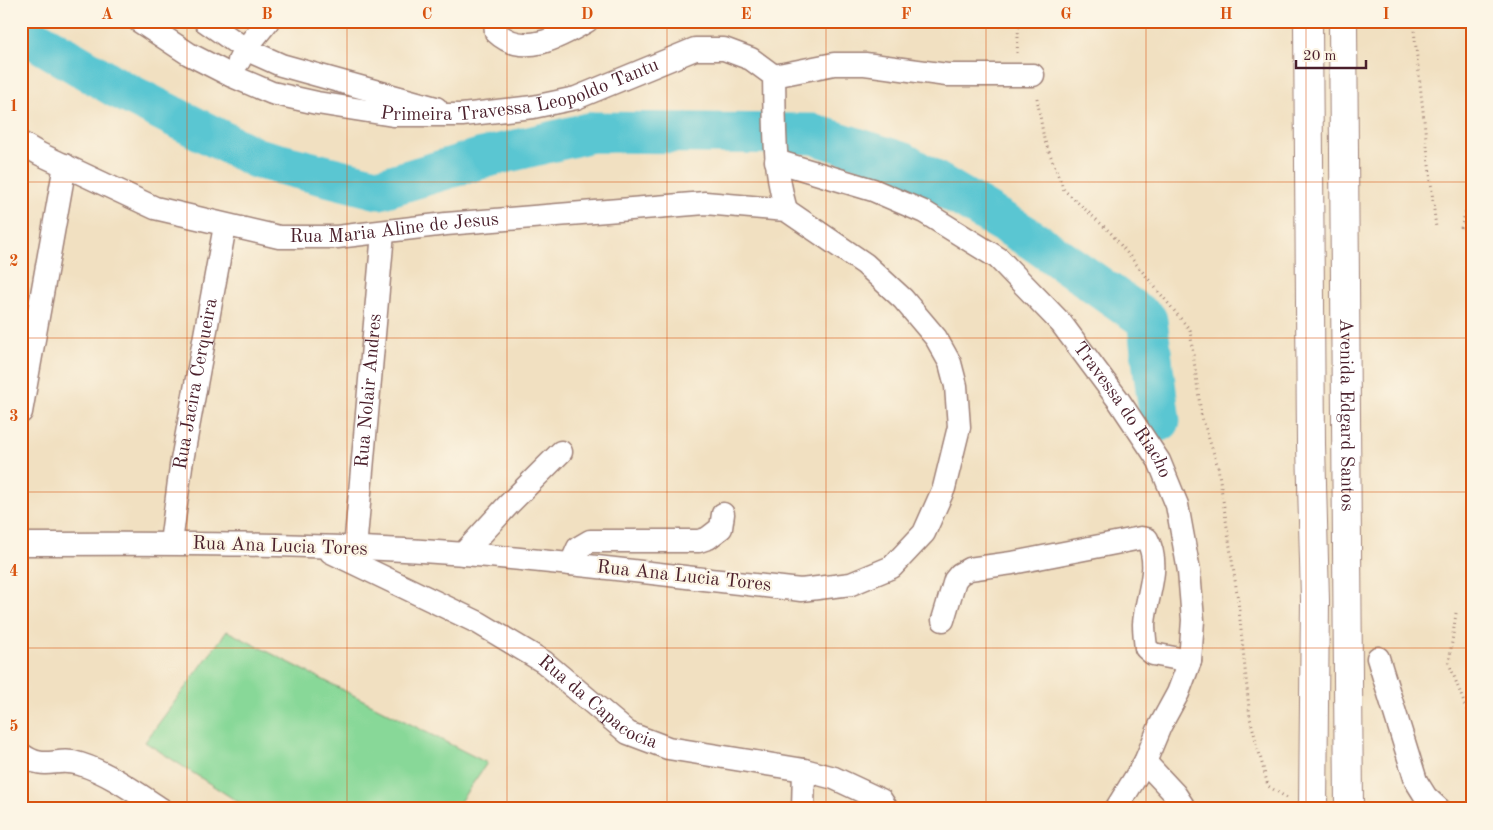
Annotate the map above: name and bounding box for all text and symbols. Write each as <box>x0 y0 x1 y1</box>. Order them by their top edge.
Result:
text: A <box>101 7 113 23</box>
text: B <box>261 7 273 23</box>
text: C <box>422 7 432 23</box>
text: D <box>581 7 593 23</box>
text: E <box>740 7 752 23</box>
text: F <box>901 7 912 23</box>
text: G <box>1060 7 1072 23</box>
text: H <box>1219 7 1233 23</box>
text: I <box>1382 7 1390 23</box>
scale bar <box>1296 38 1366 70</box>
text: 20 m <box>1303 49 1337 64</box>
street label: Primeira Travessa Leopoldo Tantu <box>379 55 662 125</box>
text: 1 <box>9 99 19 115</box>
street label: Rua Maria Aline de Jesus <box>290 210 500 247</box>
text: 2 <box>9 254 19 270</box>
street label: Rua Jacira Cerqueira <box>171 296 221 471</box>
street label: Rua Nolair Andres <box>353 313 385 469</box>
street label: Avenida Edgard Santos <box>1336 319 1356 511</box>
street label: Travessa do Riacho <box>1069 339 1174 481</box>
text: 3 <box>9 409 19 425</box>
street label: Rua Ana Lucia Tores <box>192 534 368 560</box>
street label: Rua Ana Lucia Tores <box>596 558 772 596</box>
text: 4 <box>9 564 19 580</box>
street label: Rua da Capacocia <box>534 652 661 753</box>
text: 5 <box>9 719 19 735</box>

